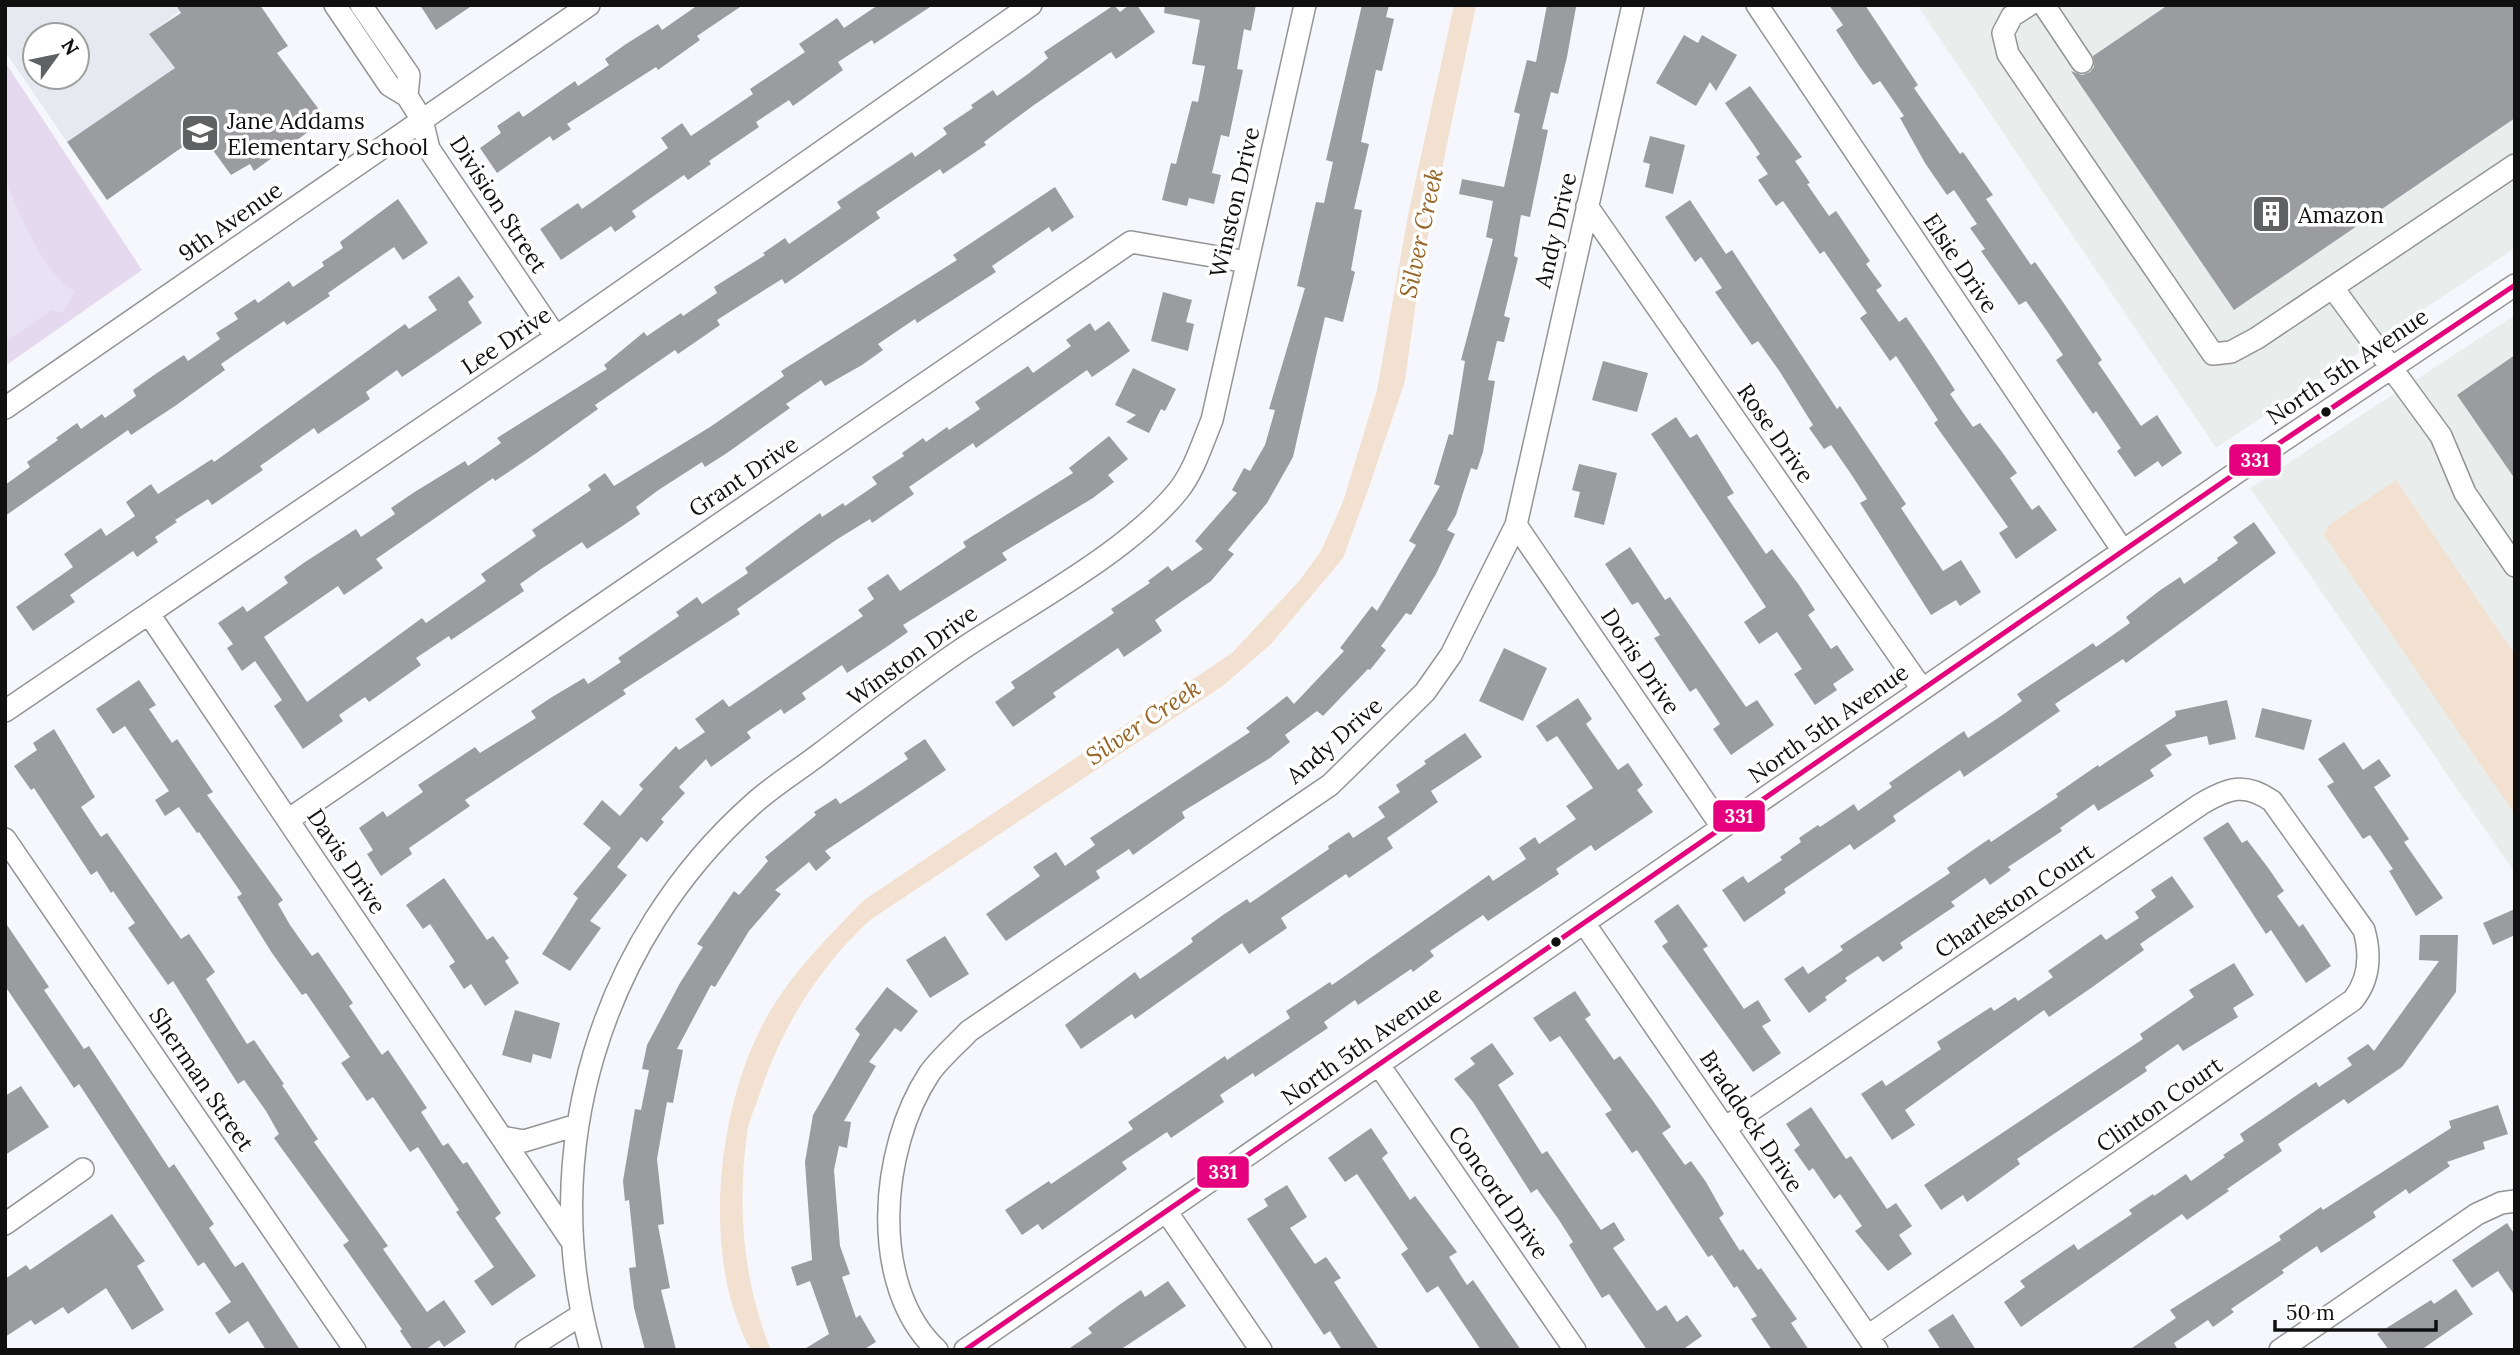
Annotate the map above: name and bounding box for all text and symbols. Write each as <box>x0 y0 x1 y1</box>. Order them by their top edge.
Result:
north arrow <box>21 21 91 91</box>
text: N <box>56 34 84 60</box>
place label: Jane Addams Elementary School <box>226 106 428 161</box>
school or university icon: Jane Addams Elementary School <box>179 112 221 154</box>
street label: Winston Drive <box>1203 124 1265 280</box>
street label: Division Street <box>444 130 554 278</box>
water label: Silver Creek <box>1392 165 1450 301</box>
street label: Andy Drive <box>1527 169 1582 292</box>
street label: 9th Avenue <box>172 175 288 267</box>
building icon: Amazon <box>2250 193 2292 235</box>
place label: Amazon <box>2297 200 2384 229</box>
street label: Elsie Drive <box>1917 208 2005 318</box>
street label: Lee Drive <box>456 300 556 380</box>
street label: North 5th Avenue <box>2261 301 2433 431</box>
street label: Rose Drive <box>1731 378 1821 488</box>
unlabelled marker <box>2319 405 2333 419</box>
street label: Grant Drive <box>683 429 803 523</box>
line badge: 331 <box>2228 443 2282 477</box>
text: 331 <box>2241 448 2270 472</box>
street label: Winston Drive <box>841 598 983 712</box>
street label: Doris Drive <box>1595 603 1687 719</box>
street label: North 5th Avenue <box>1742 657 1914 789</box>
water label: Silver Creek <box>1080 672 1206 772</box>
street label: Andy Drive <box>1279 690 1388 790</box>
line badge: 331 <box>1712 799 1766 833</box>
street label: Davis Drive <box>301 803 393 919</box>
text: 331 <box>1725 804 1754 828</box>
street label: Charleston Court <box>1929 836 2099 964</box>
unlabelled marker <box>1549 935 1563 949</box>
street label: North 5th Avenue <box>1275 979 1447 1111</box>
street label: Sherman Street <box>143 1002 261 1156</box>
street label: Braddock Drive <box>1694 1045 1810 1197</box>
street label: Clinton Court <box>2090 1050 2228 1158</box>
street label: Concord Drive <box>1442 1120 1556 1264</box>
line badge: 331 <box>1196 1155 1250 1189</box>
text: 331 <box>1209 1160 1238 1184</box>
scale bar <box>2275 1288 2436 1332</box>
text: 50 m <box>2286 1299 2335 1326</box>

